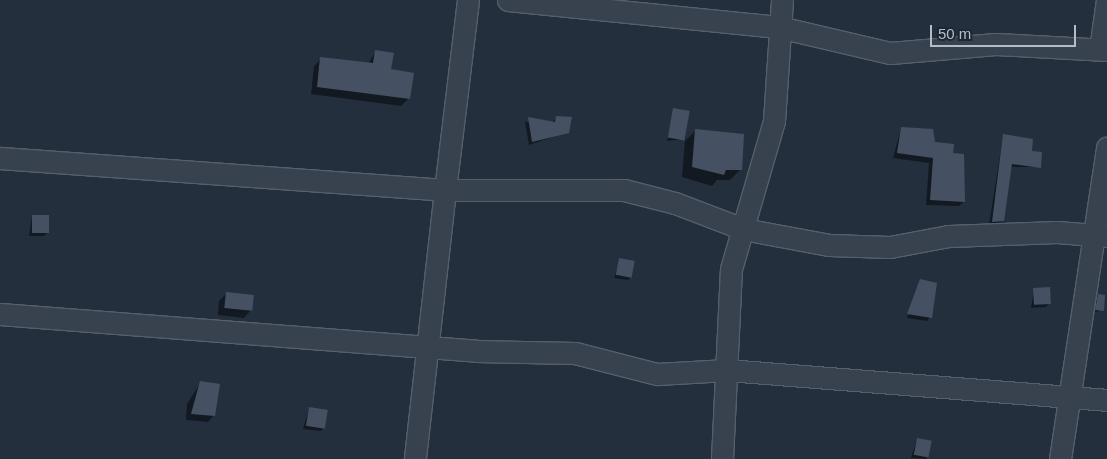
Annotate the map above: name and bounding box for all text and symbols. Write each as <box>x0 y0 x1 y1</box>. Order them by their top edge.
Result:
scale bar <box>932 15 1078 47</box>
text: 50 m <box>938 25 971 42</box>

